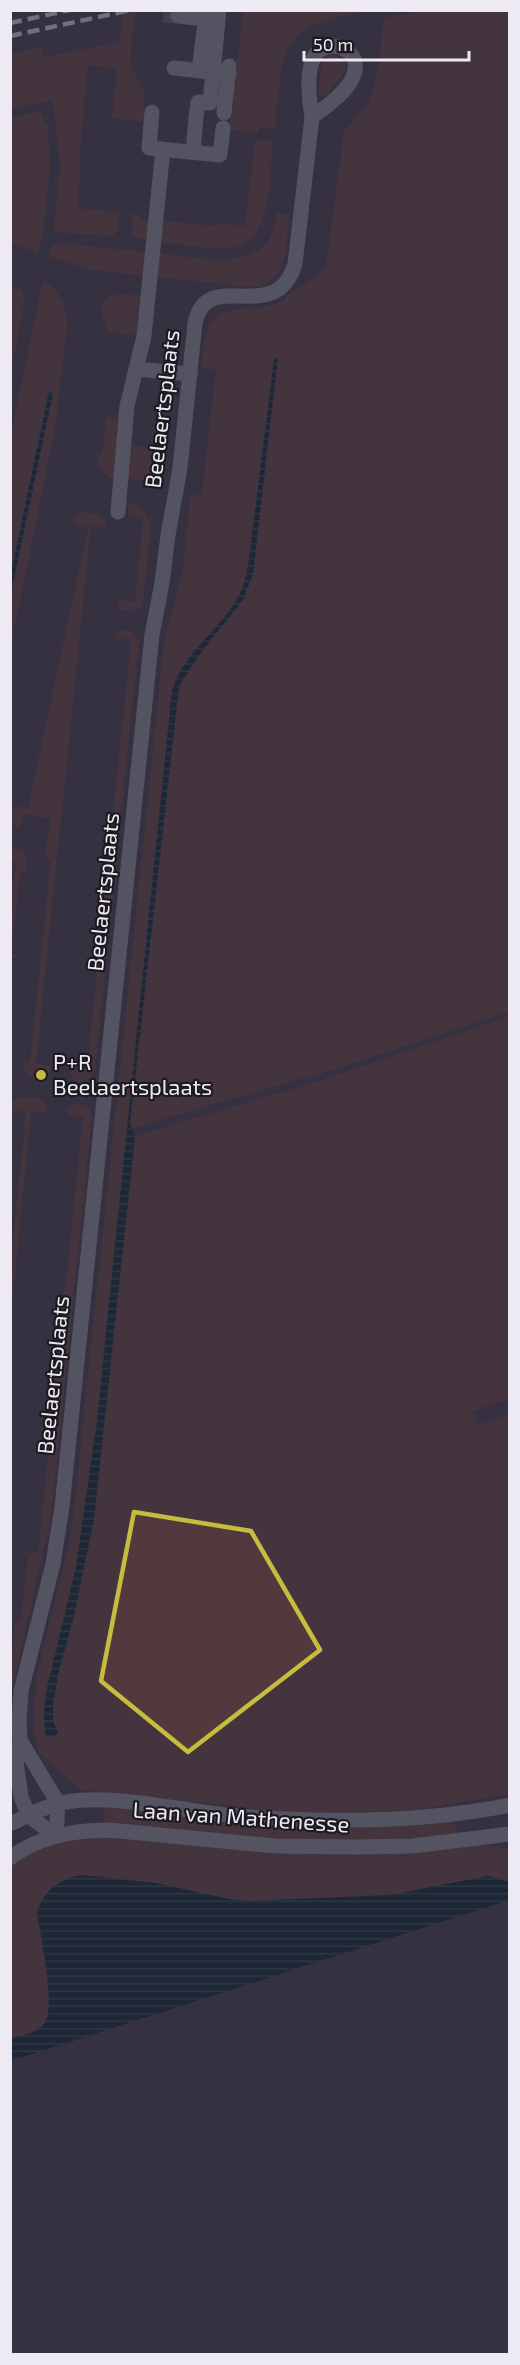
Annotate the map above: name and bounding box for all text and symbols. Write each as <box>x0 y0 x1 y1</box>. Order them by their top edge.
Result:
scale bar <box>304 24 469 62</box>
text: 50 m <box>313 33 353 55</box>
street label: Beelaertsplaats <box>138 328 184 489</box>
street label: Beelaertsplaats <box>81 811 123 972</box>
place label: P+R Beelaertsplaats <box>53 1048 212 1099</box>
marker: P+R Beelaertsplaats <box>34 1068 48 1082</box>
street label: Beelaertsplaats <box>31 1294 73 1455</box>
street label: Laan van Mathenesse <box>132 1795 350 1837</box>

